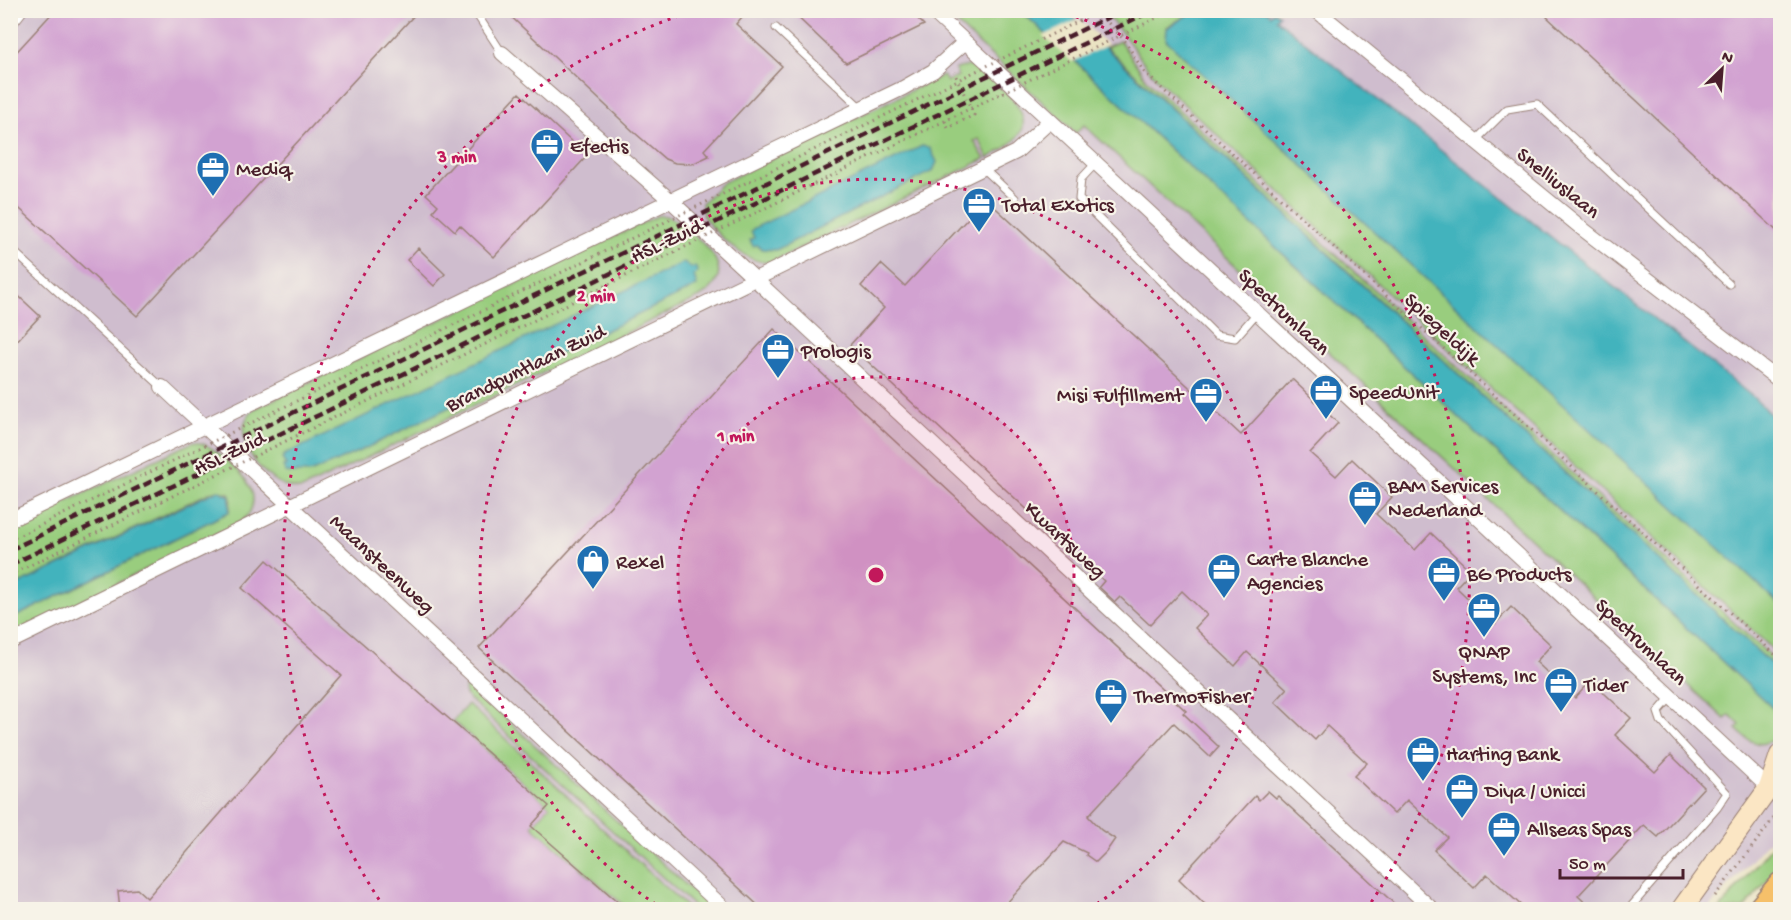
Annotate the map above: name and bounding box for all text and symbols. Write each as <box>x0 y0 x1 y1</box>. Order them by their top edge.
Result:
north arrow <box>1692 39 1752 99</box>
text: N <box>1718 48 1736 70</box>
office icon: Efectis <box>529 127 565 174</box>
place label: Efectis <box>570 136 630 161</box>
street label: Snelliuslaan <box>1510 144 1603 226</box>
text: 3 min <box>437 148 477 169</box>
office icon: Mediq <box>195 150 231 197</box>
place label: Mediq <box>236 159 294 184</box>
office icon: Total Exotics <box>961 186 997 233</box>
place label: Total Exotics <box>1001 195 1115 220</box>
street label: HSL-Zuid <box>628 214 709 271</box>
street label: Spectrumlaan <box>1231 265 1334 363</box>
text: 2 min <box>577 287 616 308</box>
street label: Spiegeldijk <box>1397 289 1486 374</box>
street label: Brandpuntlaan Zuid <box>442 320 612 420</box>
office icon: Prologis <box>760 332 796 379</box>
place label: Prologis <box>800 341 872 366</box>
office icon: SpeedUnit <box>1308 373 1344 420</box>
office icon: Misi Fulfillment <box>1188 376 1224 423</box>
place label: SpeedUnit <box>1349 382 1441 407</box>
place label: Misi Fulfillment <box>1057 385 1185 410</box>
street label: HSL-Zuid <box>191 426 272 483</box>
text: 1 min <box>717 427 755 448</box>
place label: BAM Services Nederland <box>1387 476 1499 525</box>
office icon: BAM Services Nederland <box>1347 479 1383 526</box>
street label: Kwartsweg <box>1018 498 1110 586</box>
street label: Maansteenweg <box>323 510 438 621</box>
shop icon: Rexel <box>575 543 611 590</box>
place label: Carte Blanche Agencies <box>1247 549 1369 598</box>
place label: Rexel <box>616 552 664 577</box>
office icon: Carte Blanche Agencies <box>1206 552 1242 599</box>
office icon: BG Products <box>1426 555 1462 602</box>
place label: BG Products <box>1466 564 1573 589</box>
centre of rings <box>866 565 886 585</box>
office icon: QNAP Systems, Inc <box>1466 591 1502 638</box>
street label: Spectrumlaan <box>1588 595 1691 693</box>
place label: QNAP Systems, Inc <box>1432 642 1537 691</box>
office icon: Tider <box>1543 666 1579 713</box>
place label: Tider <box>1583 675 1629 700</box>
office icon: ThermoFisher <box>1093 677 1129 724</box>
place label: ThermoFisher <box>1133 686 1252 711</box>
office icon: Harting Bank <box>1405 735 1441 782</box>
place label: Harting Bank <box>1446 744 1561 769</box>
office icon: Diya / Unicci <box>1444 772 1480 819</box>
place label: Diya / Unicci <box>1483 781 1586 806</box>
office icon: Allseas Spas <box>1486 810 1522 857</box>
place label: Allseas Spas <box>1527 819 1632 844</box>
scale bar <box>1560 842 1683 880</box>
text: 50 m <box>1569 855 1606 876</box>

